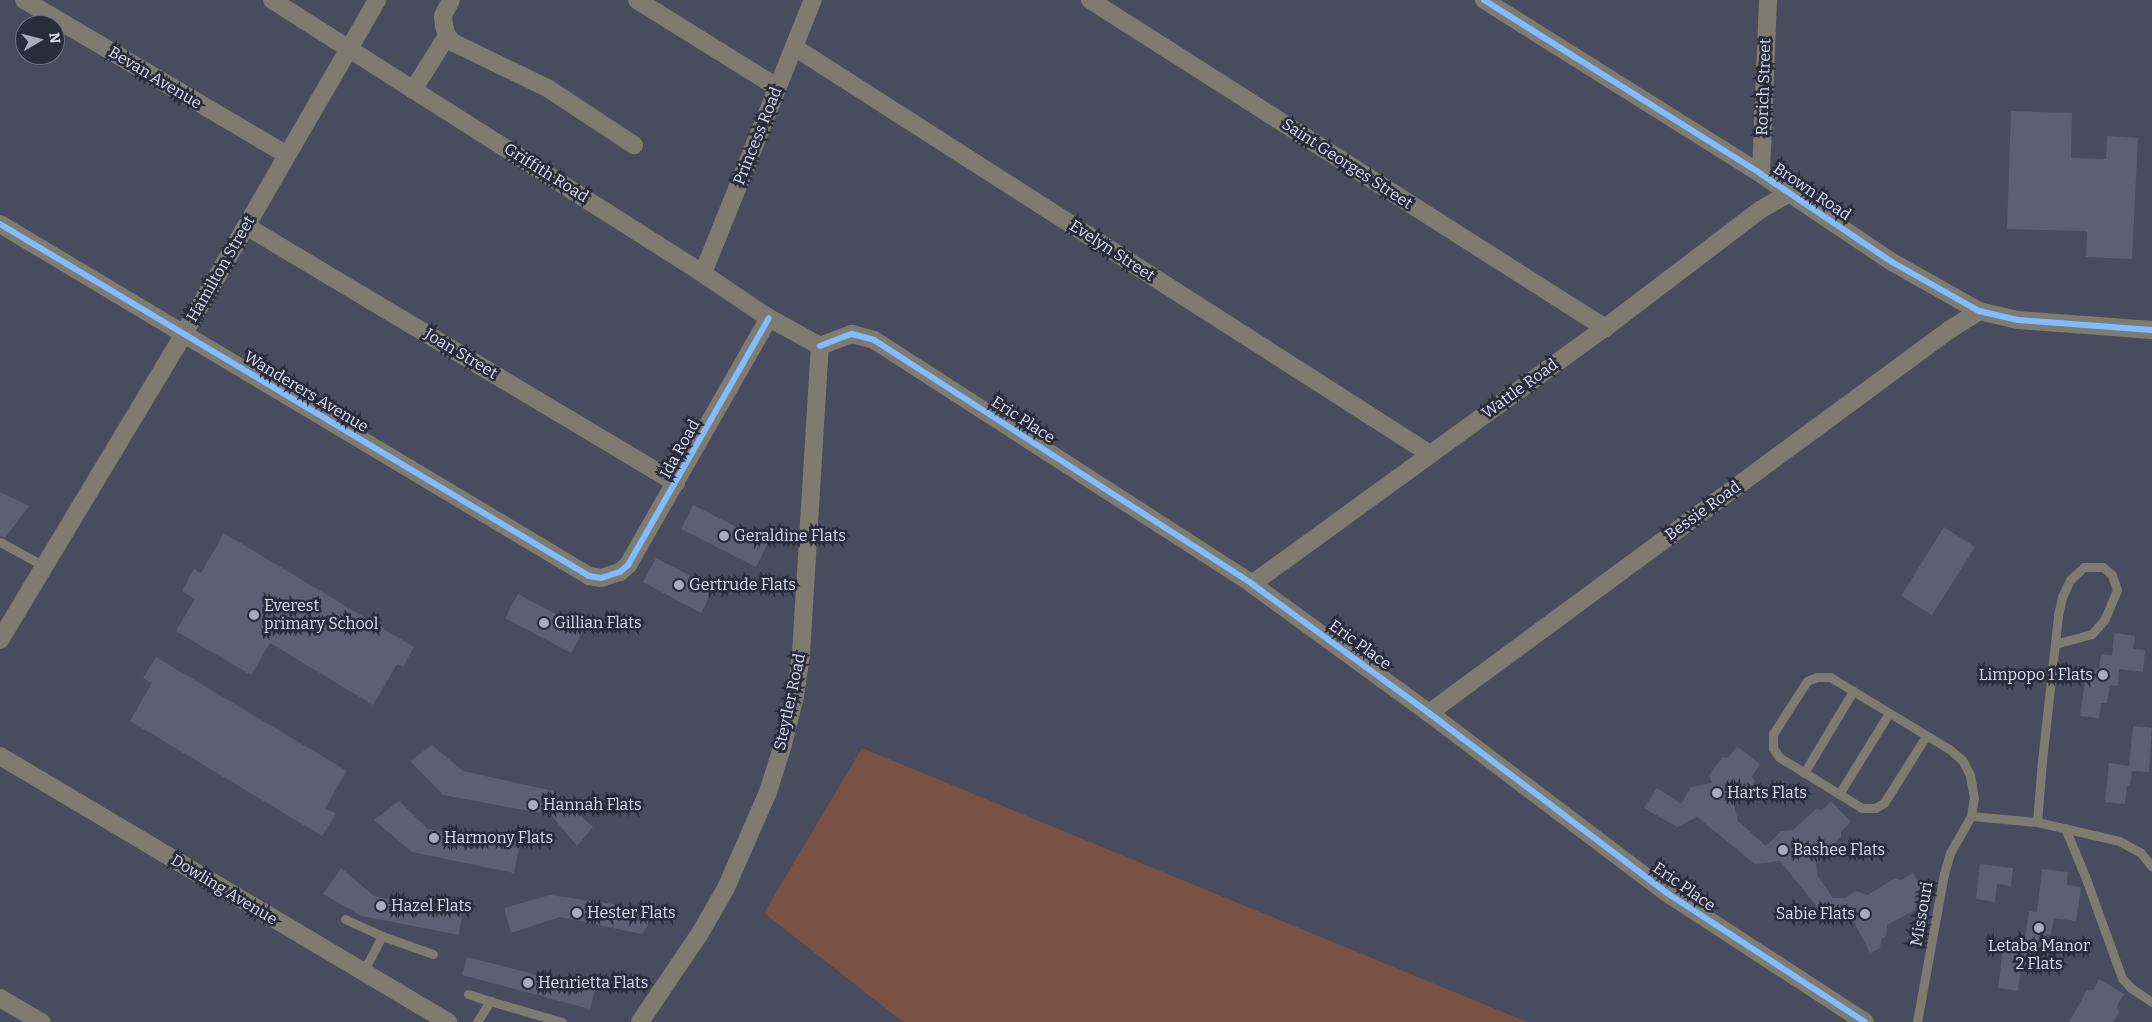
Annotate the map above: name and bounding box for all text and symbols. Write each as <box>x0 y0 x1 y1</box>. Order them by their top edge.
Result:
north arrow <box>15 15 65 65</box>
text: N <box>45 31 64 45</box>
street label: Rorich Street <box>1753 38 1775 136</box>
street label: Bevan Avenue <box>105 43 205 113</box>
street label: Princess Road <box>730 84 786 188</box>
street label: Saint Georges Street <box>1278 115 1416 213</box>
street label: Griffith Road <box>500 139 592 207</box>
street label: Brown Road <box>1770 159 1854 225</box>
street label: Hamilton Street <box>183 213 259 325</box>
street label: Evelyn Street <box>1066 216 1158 286</box>
street label: Joan Street <box>421 325 501 383</box>
street label: Wanderers Avenue <box>240 347 372 437</box>
street label: Wattle Road <box>1478 355 1562 423</box>
street label: Eric Place <box>988 392 1058 448</box>
street label: Ida Road <box>656 416 704 482</box>
street label: Bessie Road <box>1662 477 1744 545</box>
place label: Geraldine Flats <box>734 526 846 546</box>
marker: Geraldine Flats <box>718 530 730 542</box>
place label: Gertrude Flats <box>689 575 796 595</box>
marker: Gertrude Flats <box>673 579 685 591</box>
place label: Everest primary School <box>264 596 378 634</box>
marker: Everest primary School <box>248 609 260 621</box>
place label: Gillian Flats <box>554 613 642 633</box>
street label: Eric Place <box>1325 616 1395 674</box>
marker: Gillian Flats <box>538 617 550 629</box>
street label: Steytler Road <box>770 652 810 752</box>
place label: Limpopo 1 Flats <box>1979 665 2093 685</box>
marker: Limpopo 1 Flats <box>2097 669 2109 681</box>
place label: Harts Flats <box>1727 783 1807 803</box>
marker: Harts Flats <box>1711 787 1723 799</box>
place label: Hannah Flats <box>543 795 642 815</box>
marker: Hannah Flats <box>527 799 539 811</box>
place label: Harmony Flats <box>444 828 553 848</box>
marker: Harmony Flats <box>428 832 440 844</box>
place label: Bashee Flats <box>1793 840 1885 860</box>
marker: Bashee Flats <box>1777 844 1789 856</box>
street label: Dowling Avenue <box>167 851 281 929</box>
street label: Eric Place <box>1649 859 1719 915</box>
street label: Missouri <box>1907 880 1937 948</box>
place label: Hazel Flats <box>391 896 472 916</box>
marker: Hazel Flats <box>375 900 387 912</box>
place label: Hester Flats <box>587 903 676 923</box>
place label: Sabie Flats <box>1776 904 1855 924</box>
marker: Hester Flats <box>571 907 583 919</box>
marker: Sabie Flats <box>1859 908 1871 920</box>
marker: Letaba Manor 2 Flats <box>2033 922 2045 934</box>
place label: Letaba Manor 2 Flats <box>1988 936 2090 974</box>
place label: Henrietta Flats <box>538 973 648 993</box>
marker: Henrietta Flats <box>522 977 534 989</box>

